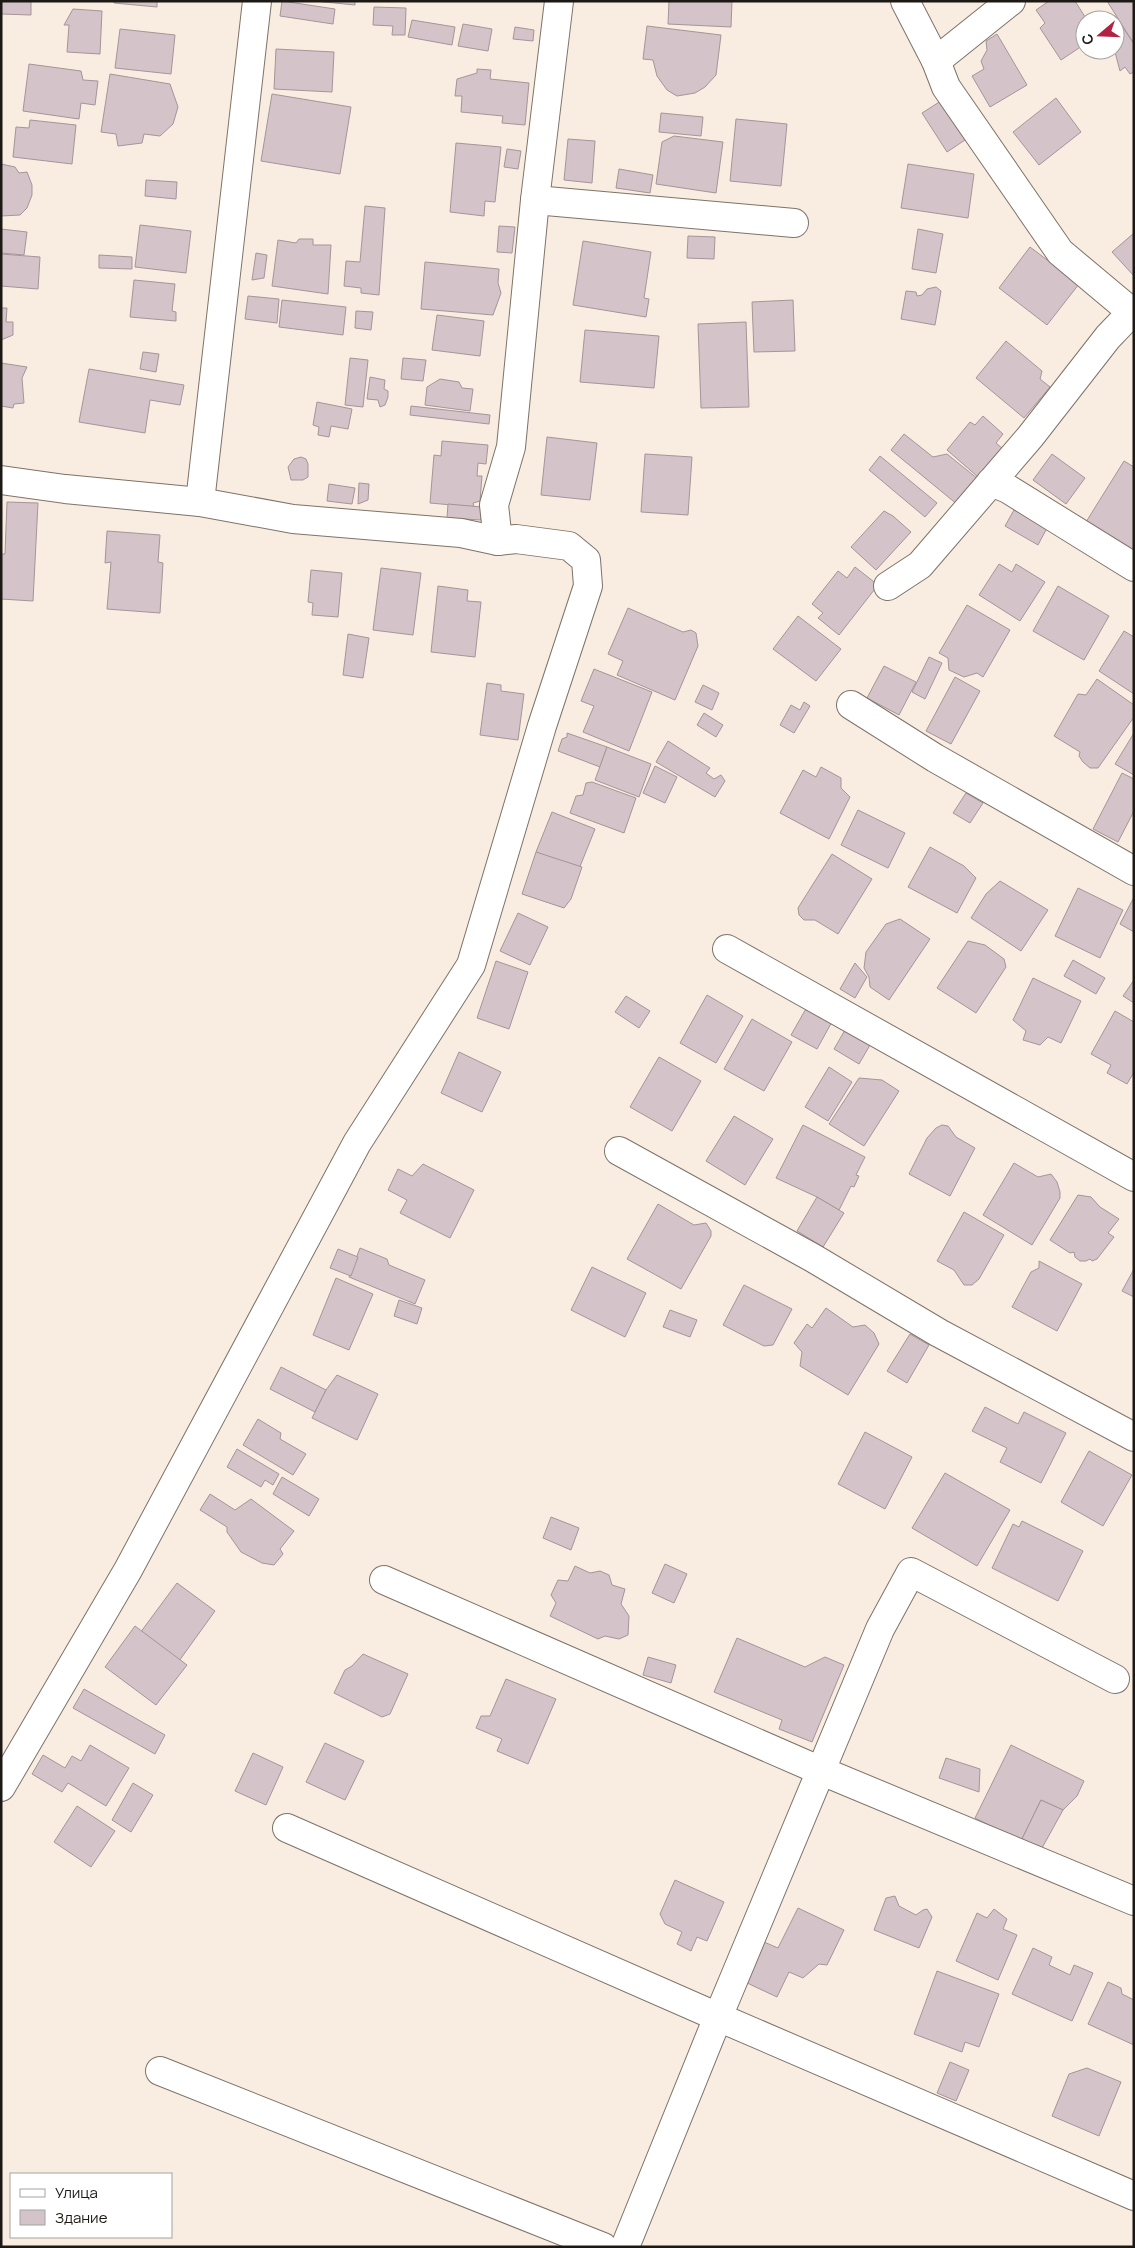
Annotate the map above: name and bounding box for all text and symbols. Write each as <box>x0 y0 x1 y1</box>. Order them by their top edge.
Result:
north arrow <box>1075 10 1125 60</box>
text: С <box>1077 31 1098 47</box>
legend <box>10 2173 172 2238</box>
text: Улица <box>55 2182 98 2203</box>
text: Здание <box>55 2207 108 2228</box>

